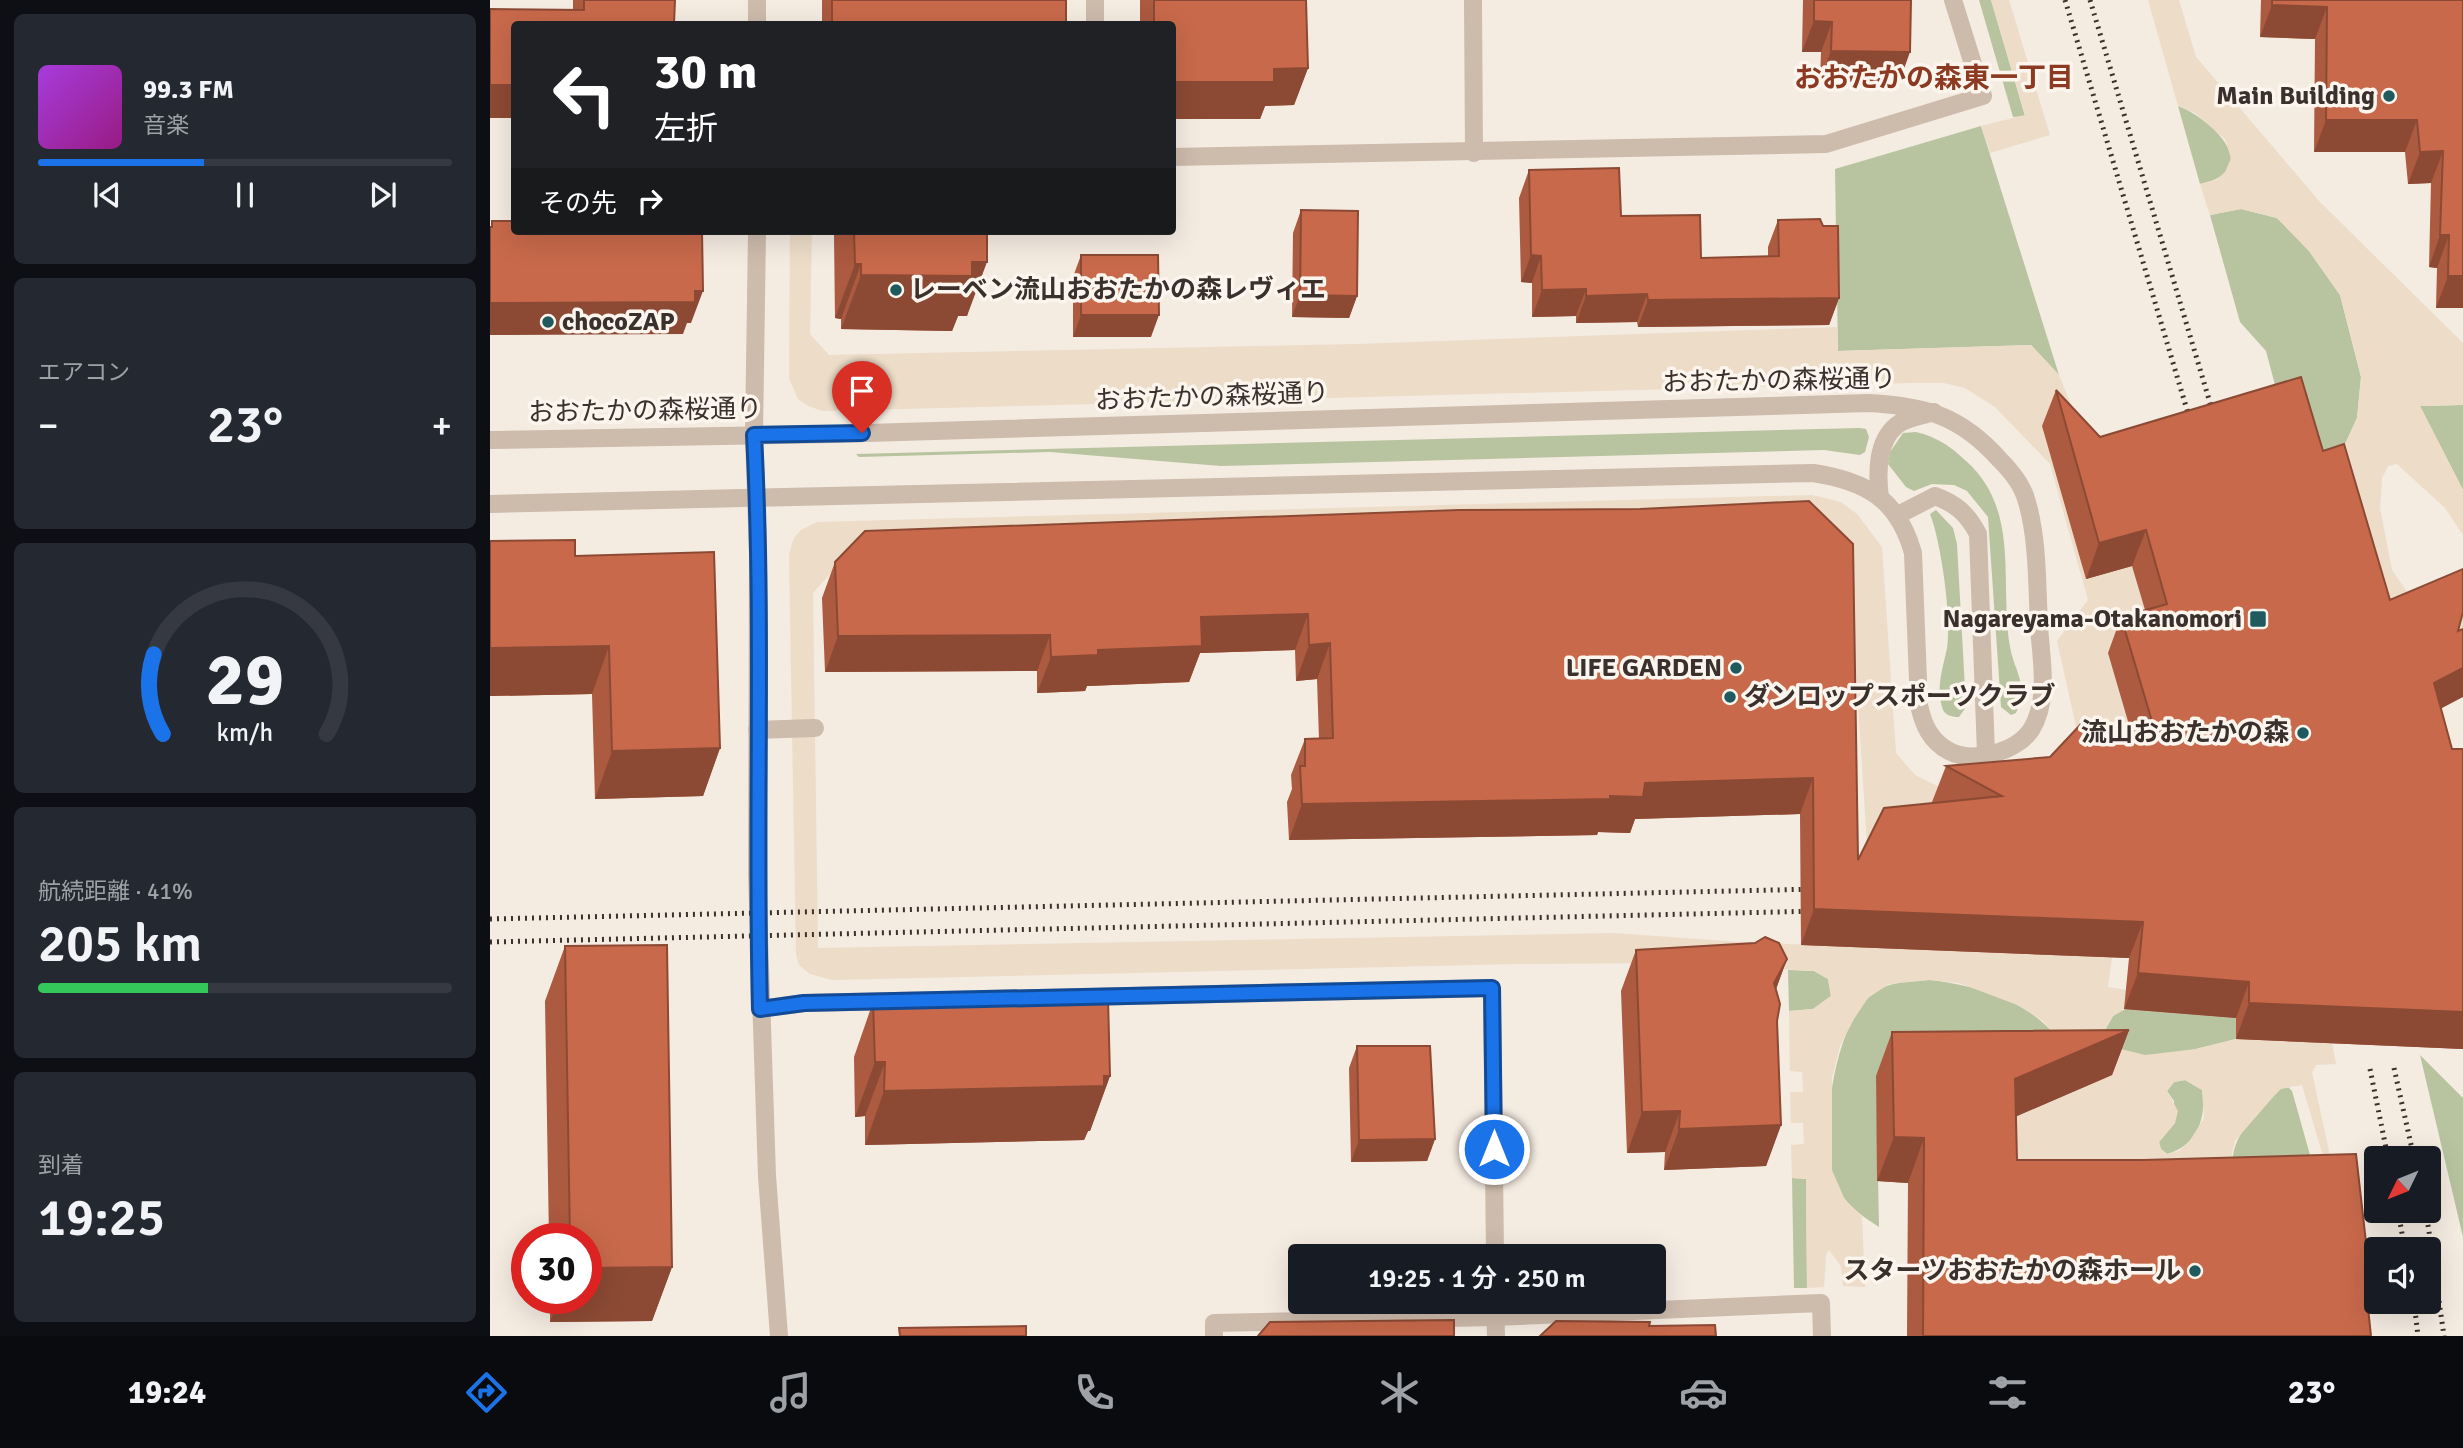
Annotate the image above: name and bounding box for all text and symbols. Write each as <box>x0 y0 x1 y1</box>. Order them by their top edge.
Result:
text: 30 m <box>654 42 757 102</box>
icon: left <box>539 49 630 140</box>
district label: おおたかの森東一丁目 <box>1794 61 2074 95</box>
text: 99.3 FM <box>143 74 234 106</box>
place label: Main Building <box>2216 80 2375 112</box>
marker: Main Building <box>2381 88 2397 104</box>
text: 左折 <box>654 109 718 148</box>
text: 音楽 <box>143 111 189 140</box>
icon: previous <box>88 176 126 214</box>
icon: pause <box>226 176 264 214</box>
icon: next <box>364 176 402 214</box>
icon: right <box>631 182 669 220</box>
text: その先 <box>539 188 617 220</box>
place label: レーベン流山おおたかの森レヴィエ <box>910 274 1326 306</box>
marker: レーベン流山おおたかの森レヴィエ <box>888 282 904 298</box>
place label: chocoZAP <box>562 306 675 338</box>
marker: chocoZAP <box>540 314 556 330</box>
text: エアコン <box>38 358 130 387</box>
pin <box>832 361 892 433</box>
street label: おおたかの森桜通り <box>1662 363 1896 399</box>
icon: arrive <box>843 372 881 410</box>
street label: おおたかの森桜通り <box>1095 377 1329 417</box>
text: 23° <box>207 393 283 457</box>
street label: おおたかの森桜通り <box>528 393 762 429</box>
text: − <box>38 402 59 449</box>
text: + <box>431 402 452 449</box>
place label: Nagareyama-Otakanomori <box>1942 603 2242 635</box>
marker: Nagareyama-Otakanomori <box>2248 609 2268 629</box>
text: 29 <box>206 636 284 725</box>
place label: LIFE GARDEN <box>1566 652 1722 684</box>
marker: LIFE GARDEN <box>1728 660 1744 676</box>
place label: ダンロップスポーツクラブ <box>1744 681 2055 713</box>
marker: ダンロップスポーツクラブ <box>1722 689 1738 705</box>
text: km/h <box>217 717 273 748</box>
place label: 流山おおたかの森 <box>2081 717 2289 749</box>
marker: 流山おおたかの森 <box>2295 725 2311 741</box>
text: 航続距離 · 41% <box>38 877 193 906</box>
text: 205 km <box>38 912 202 976</box>
position arrow <box>1457 1112 1531 1186</box>
north arrow <box>2364 1146 2441 1223</box>
map controls <box>2364 1146 2441 1314</box>
text: 到着 <box>38 1151 84 1180</box>
text: 19:25 <box>38 1186 165 1250</box>
speed limit sign: 30 <box>511 1223 602 1314</box>
button: sound <box>2364 1237 2441 1314</box>
place label: スターツおおたかの森ホール <box>1844 1255 2181 1287</box>
text: 19:25 · 1 分 · 250 m <box>1368 1263 1586 1295</box>
marker: スターツおおたかの森ホール <box>2187 1263 2203 1279</box>
icon: directions <box>462 1368 511 1417</box>
icon: music <box>766 1368 815 1417</box>
icon: phone <box>1070 1368 1119 1417</box>
icon: climate <box>1375 1368 1424 1417</box>
icon: car <box>1679 1368 1728 1417</box>
icon: filters <box>1983 1368 2032 1417</box>
text: 19:24 <box>128 1373 206 1412</box>
text: 23° <box>2288 1373 2335 1412</box>

